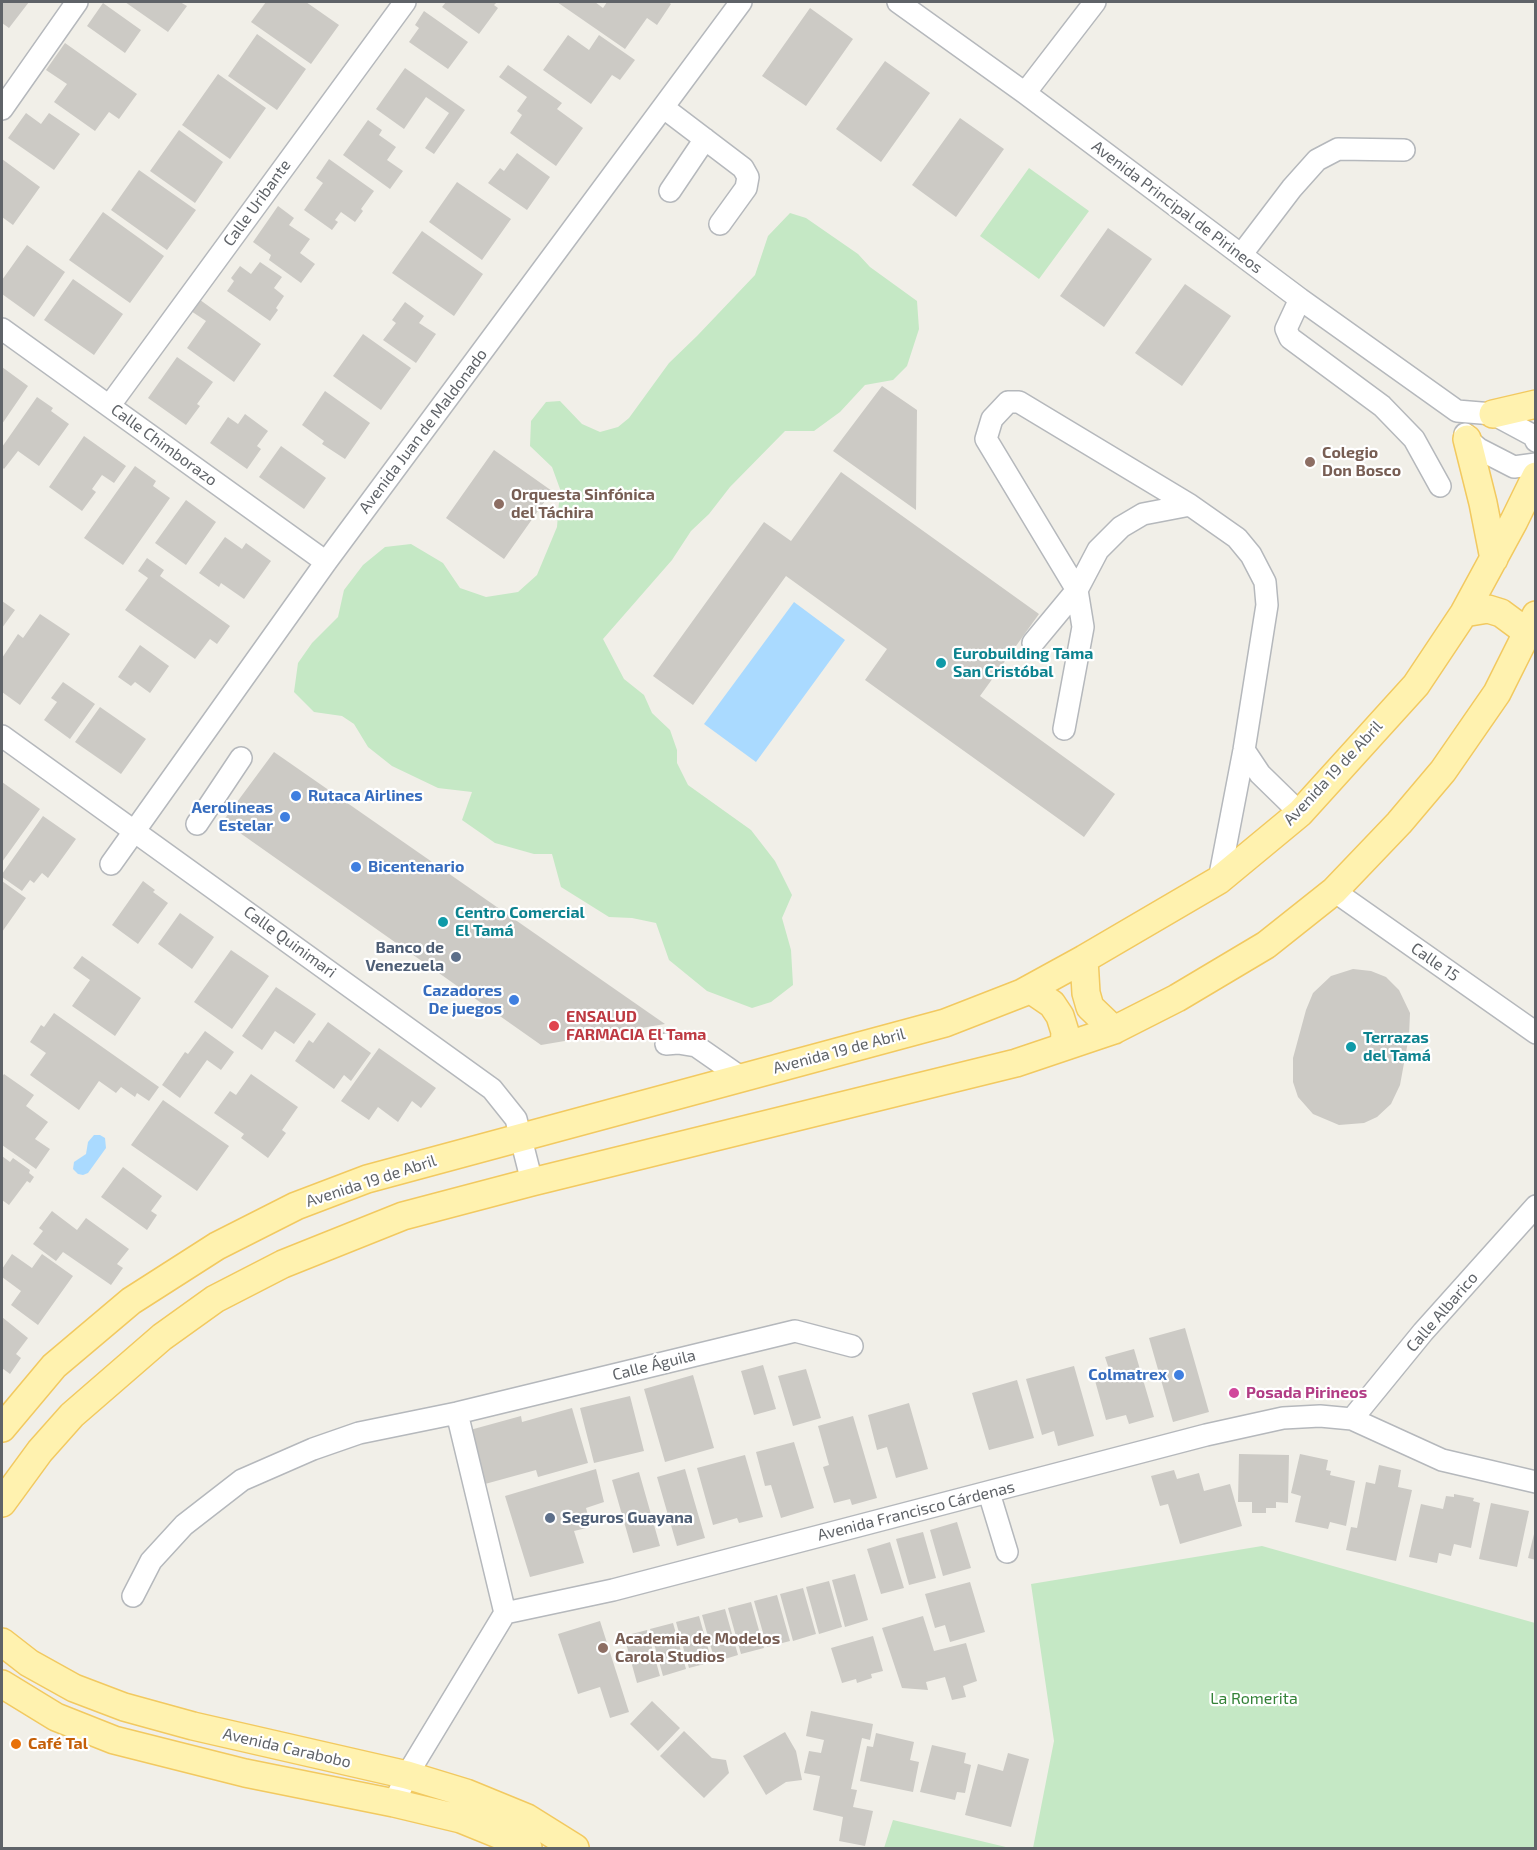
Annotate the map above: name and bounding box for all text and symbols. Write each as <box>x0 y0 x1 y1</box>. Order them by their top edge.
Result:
street label: Avenida Principal de Pirineos <box>1088 136 1266 278</box>
street label: Calle Uribante <box>219 156 295 250</box>
street label: Avenida Juan de Maldonado <box>355 345 491 517</box>
street label: Calle Chimborazo <box>107 400 221 490</box>
place label: Colegio Don Bosco <box>1322 443 1401 481</box>
marker: Colegio Don Bosco <box>1303 455 1317 469</box>
place label: Orquesta Sinfónica del Táchira <box>511 485 655 523</box>
marker: Orquesta Sinfónica del Táchira <box>492 497 506 511</box>
place label: Eurobuilding Tama San Cristóbal <box>953 644 1093 682</box>
marker: Eurobuilding Tama San Cristóbal <box>934 656 948 670</box>
street label: Avenida 19 de Abril <box>1280 717 1386 829</box>
place label: Rutaca Airlines <box>308 786 423 806</box>
marker: Rutaca Airlines <box>289 789 303 803</box>
place label: Aerolineas Estelar <box>191 798 273 836</box>
marker: Aerolineas Estelar <box>278 810 292 824</box>
place label: Bicentenario <box>368 857 464 877</box>
marker: Bicentenario <box>349 860 363 874</box>
street label: Calle Quinimari <box>240 902 340 982</box>
place label: Centro Comercial El Tamá <box>455 903 585 941</box>
marker: Centro Comercial El Tamá <box>436 915 450 929</box>
place label: Banco de Venezuela <box>365 938 444 976</box>
street label: Calle 15 <box>1407 939 1463 985</box>
marker: Banco de Venezuela <box>449 950 463 964</box>
place label: Cazadores De juegos <box>423 981 502 1019</box>
marker: Cazadores De juegos <box>507 993 521 1007</box>
place label: ENSALUD FARMACIA El Tama <box>566 1007 706 1045</box>
marker: ENSALUD FARMACIA El Tama <box>547 1019 561 1033</box>
street label: Avenida 19 de Abril <box>771 1024 907 1078</box>
place label: Terrazas del Tamá <box>1363 1028 1431 1066</box>
marker: Terrazas del Tamá <box>1344 1040 1358 1054</box>
street label: Avenida 19 de Abril <box>303 1151 439 1211</box>
street label: Calle Albarico <box>1402 1268 1482 1356</box>
street label: Calle Águila <box>610 1345 698 1385</box>
place label: Colmatrex <box>1088 1365 1167 1385</box>
marker: Colmatrex <box>1172 1368 1186 1382</box>
place label: Posada Pirineos <box>1246 1383 1367 1403</box>
marker: Posada Pirineos <box>1227 1386 1241 1400</box>
street label: Avenida Francisco Cárdenas <box>815 1477 1017 1545</box>
place label: Seguros Guayana <box>562 1508 693 1528</box>
marker: Seguros Guayana <box>543 1511 557 1525</box>
place label: Academia de Modelos Carola Studios <box>615 1629 780 1667</box>
marker: Academia de Modelos Carola Studios <box>596 1641 610 1655</box>
park label: La Romerita <box>1210 1689 1298 1709</box>
street label: Avenida Carabobo <box>221 1724 353 1772</box>
place label: Café Tal <box>28 1734 88 1754</box>
marker: Café Tal <box>9 1737 23 1751</box>

